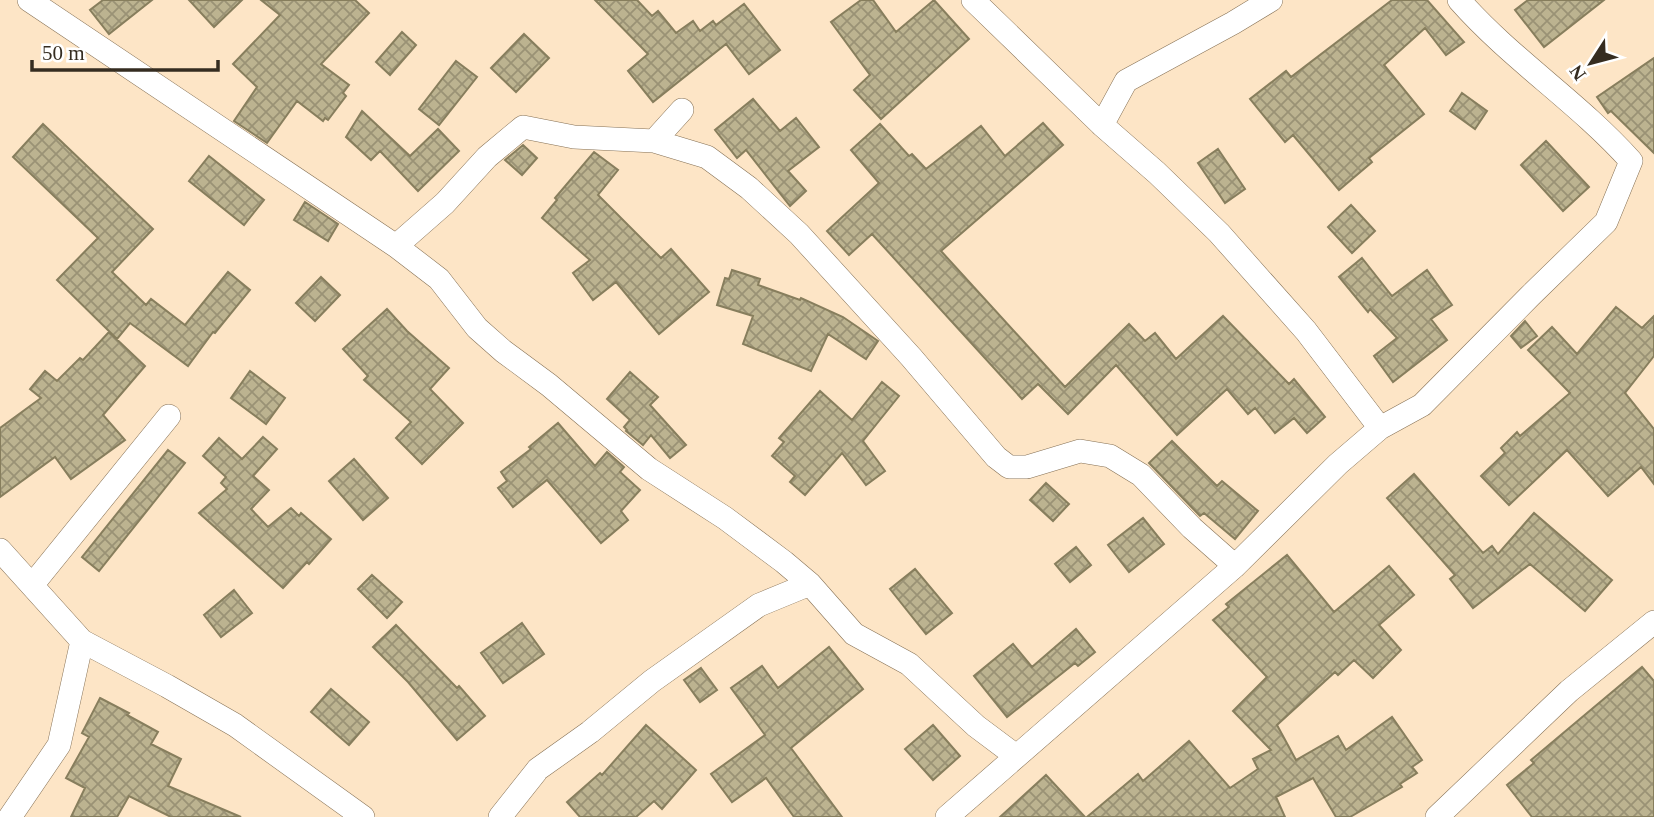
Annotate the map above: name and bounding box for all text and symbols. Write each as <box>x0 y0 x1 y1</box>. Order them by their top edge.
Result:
scale bar <box>32 28 217 72</box>
north arrow <box>1556 28 1626 98</box>
text: 50 m <box>42 41 85 65</box>
text: N <box>1565 61 1590 84</box>

